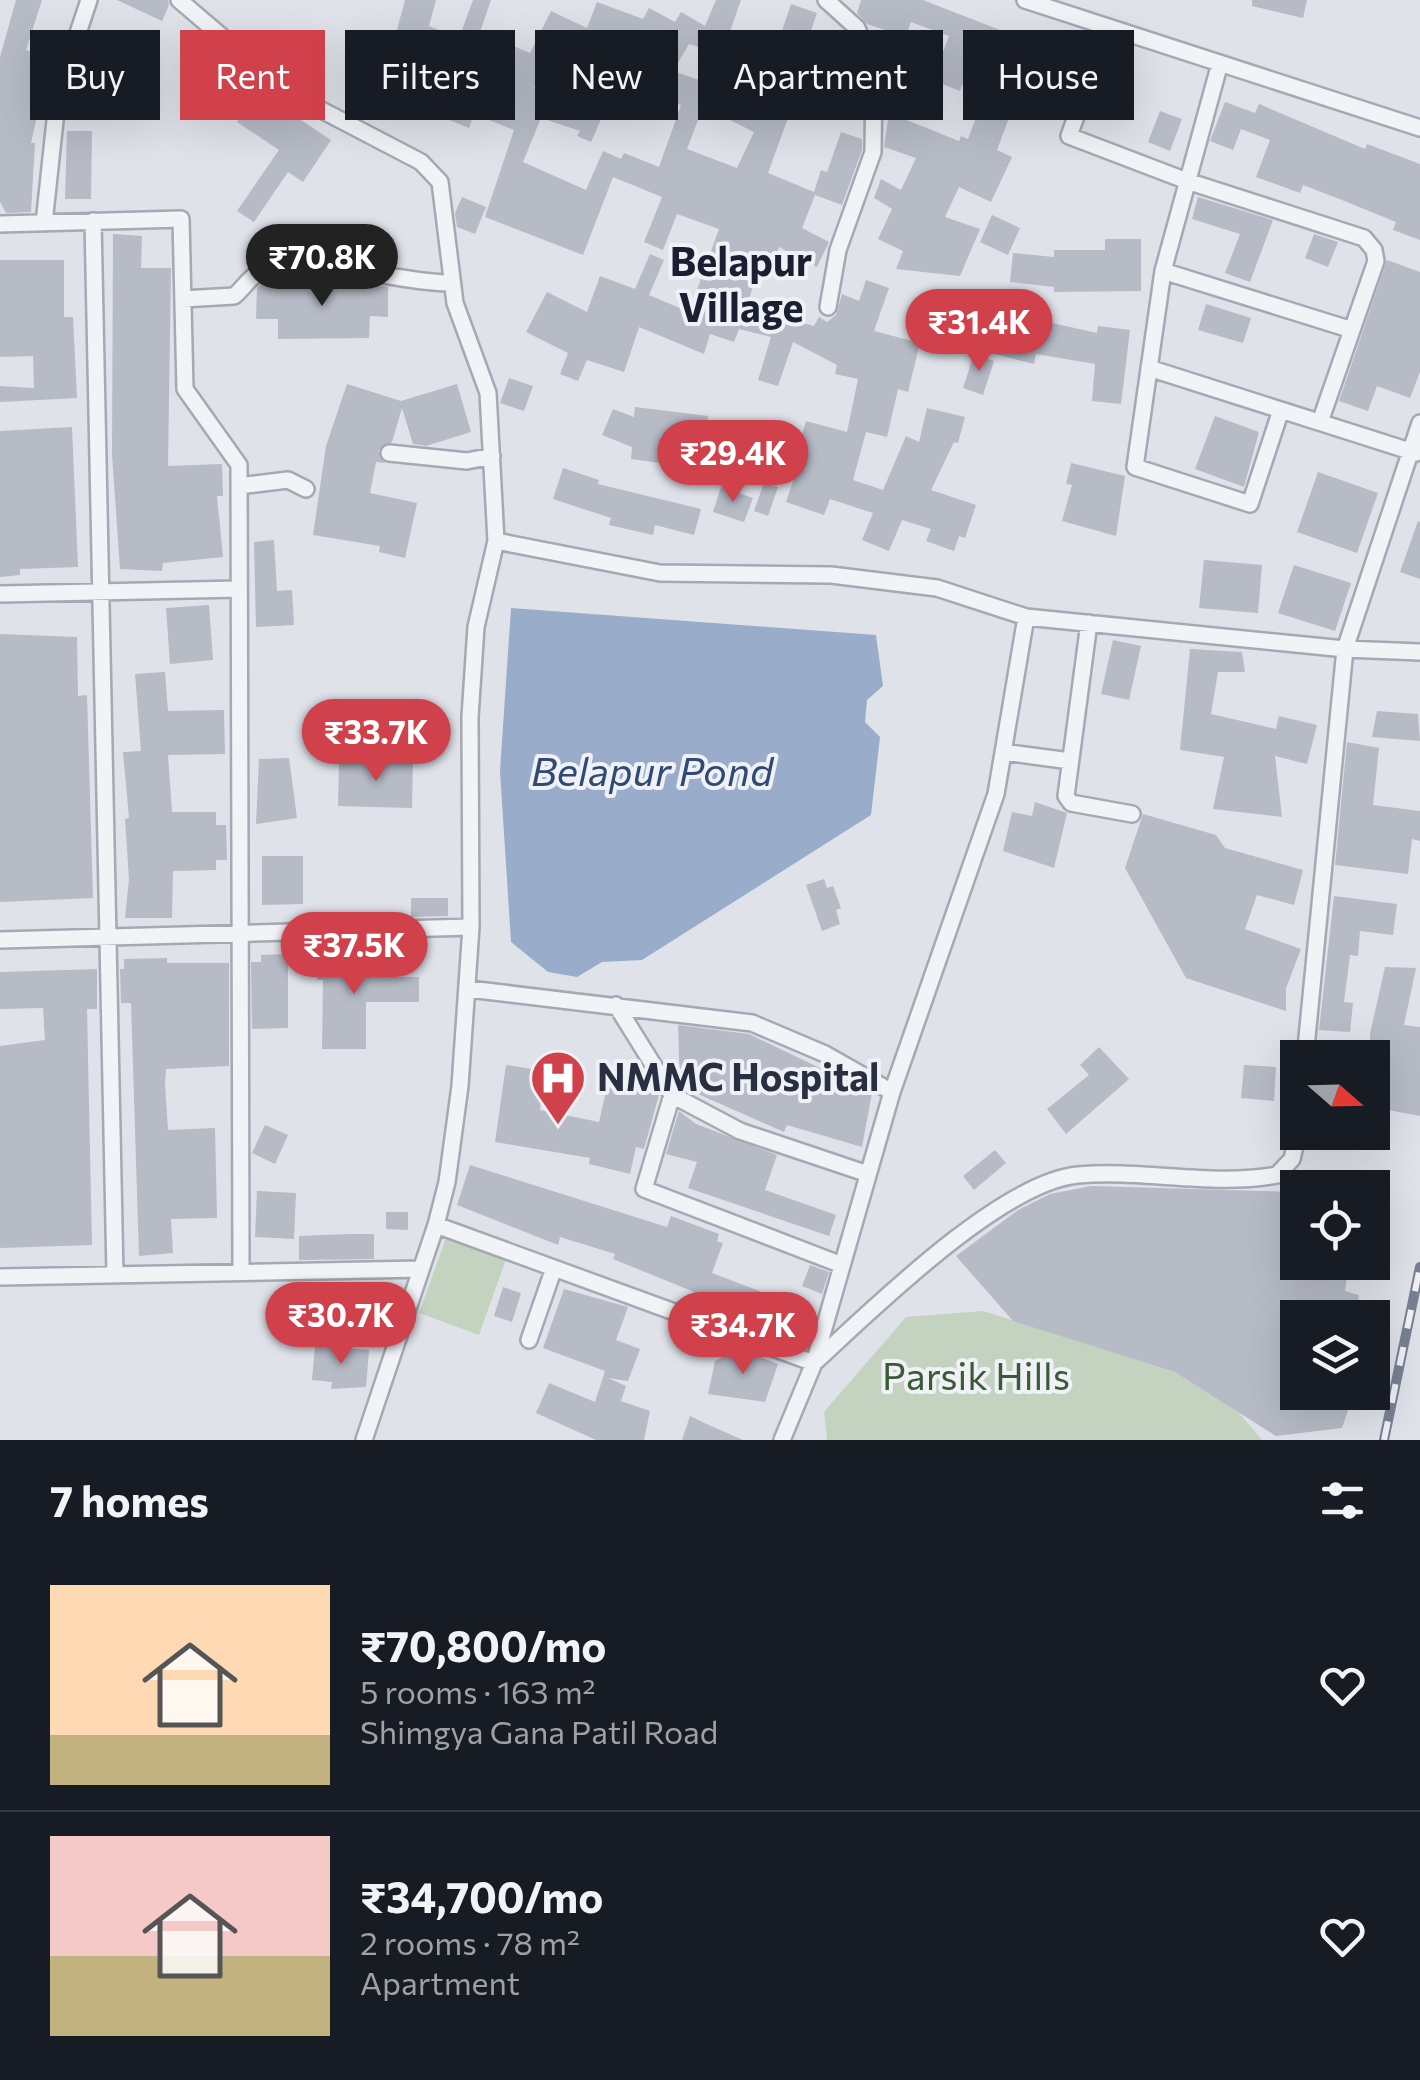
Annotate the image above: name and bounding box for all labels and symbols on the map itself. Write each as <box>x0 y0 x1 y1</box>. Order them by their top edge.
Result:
pin: ₹70.8K <box>241 224 403 309</box>
district label: Belapur Village <box>670 235 812 330</box>
pin: ₹31.4K <box>898 289 1060 374</box>
pin: ₹29.4K <box>652 420 814 505</box>
pin: ₹33.7K <box>295 699 457 784</box>
water label: Belapur Pond <box>531 745 775 794</box>
pin: ₹37.5K <box>273 912 435 997</box>
north arrow <box>1280 1040 1390 1150</box>
hospital icon: NMMC Hospital <box>528 1048 588 1127</box>
place label: NMMC Hospital <box>597 1052 879 1099</box>
pin: ₹30.7K <box>260 1282 422 1367</box>
pin: ₹34.7K <box>662 1292 824 1377</box>
park label: Parsik Hills <box>882 1351 1070 1398</box>

